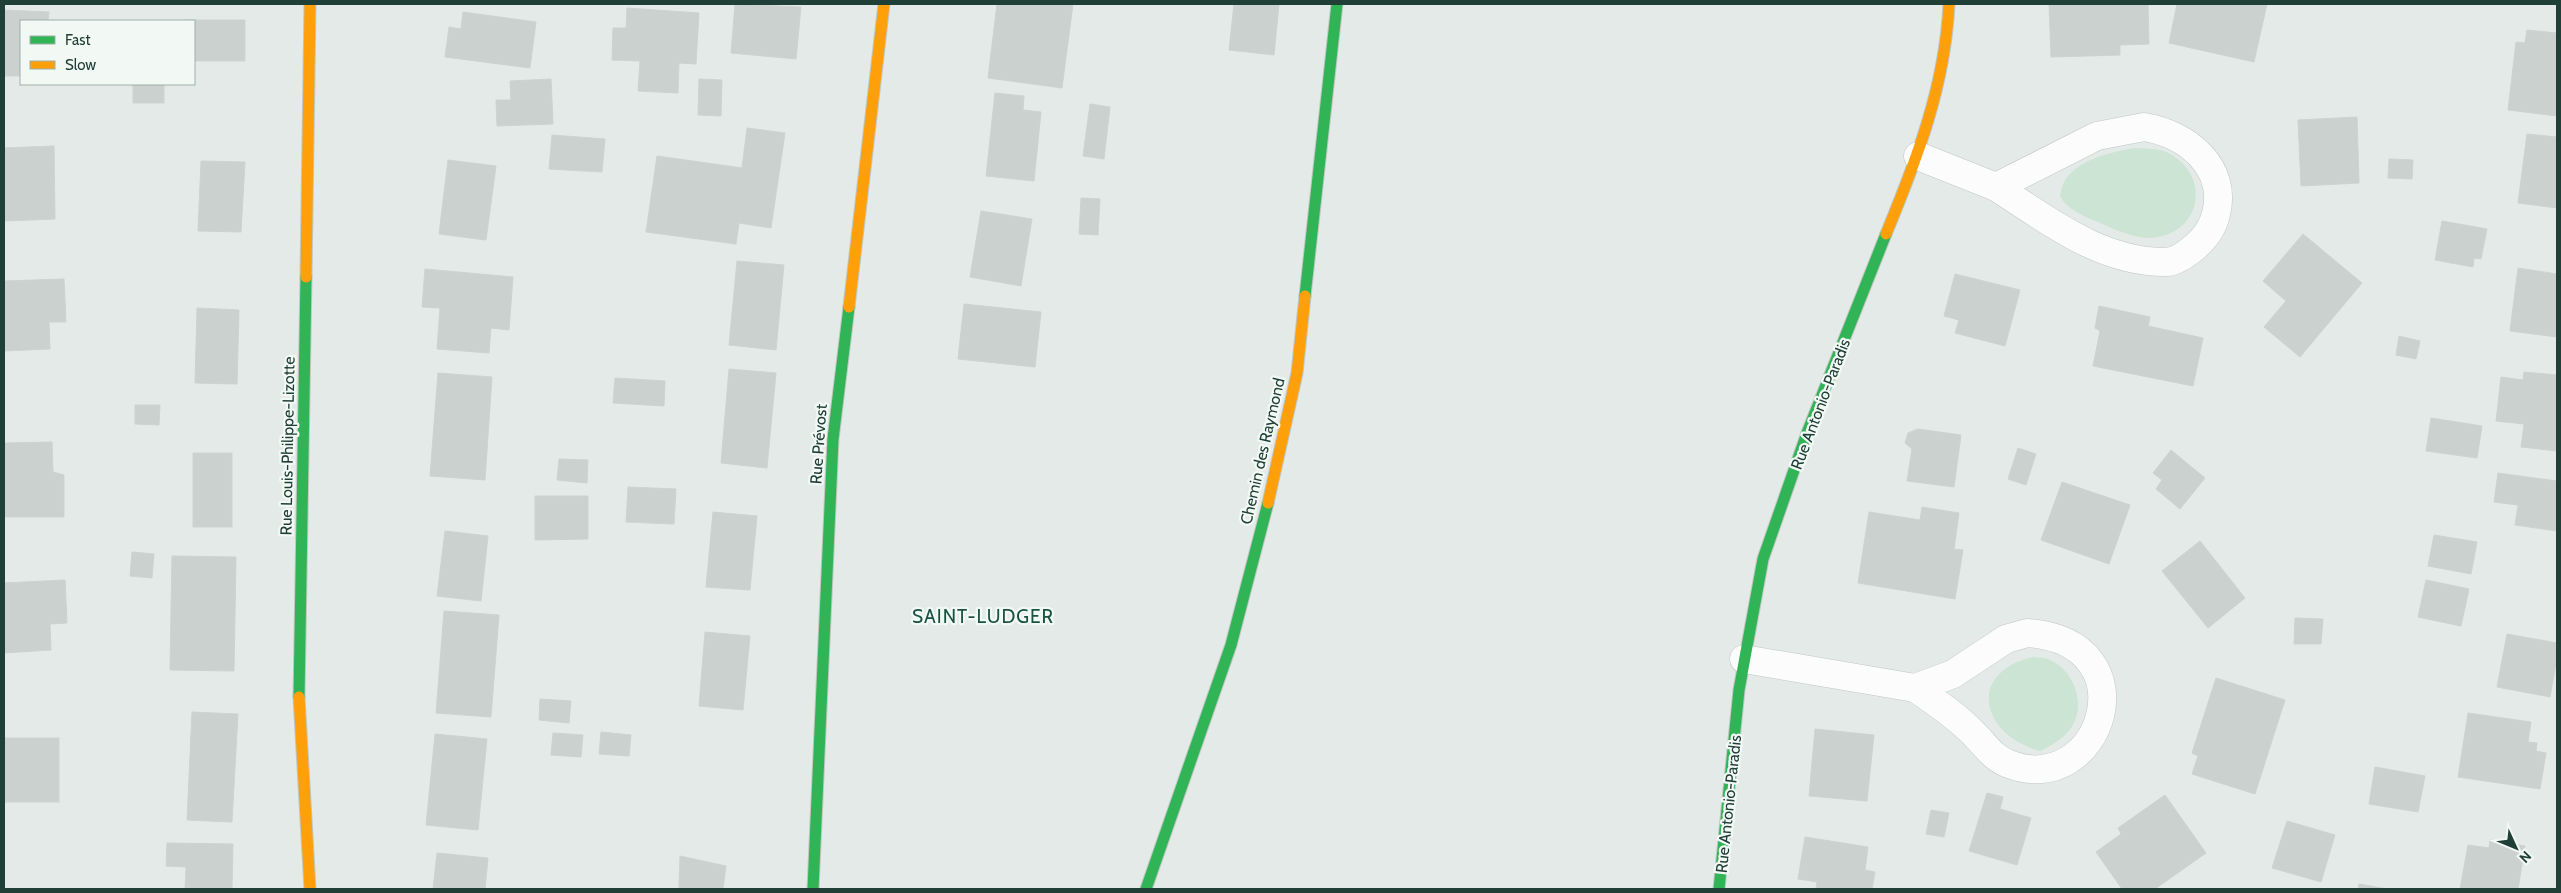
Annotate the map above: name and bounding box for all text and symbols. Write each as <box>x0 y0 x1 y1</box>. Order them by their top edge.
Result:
legend <box>20 20 195 85</box>
text: Fast <box>65 31 90 49</box>
text: Slow <box>65 56 96 74</box>
street label: Rue Antonio-Paradis <box>1787 336 1854 472</box>
street label: Rue Louis-Philippe-Lizotte <box>276 356 299 536</box>
street label: Chemin des Raymond <box>1236 376 1289 526</box>
street label: Rue Prévost <box>806 403 831 485</box>
district label: SAINT-LUDGER <box>912 605 1054 628</box>
street label: Rue Antonio-Paradis <box>1712 734 1745 874</box>
north arrow <box>2491 823 2541 873</box>
text: N <box>2515 847 2535 867</box>

